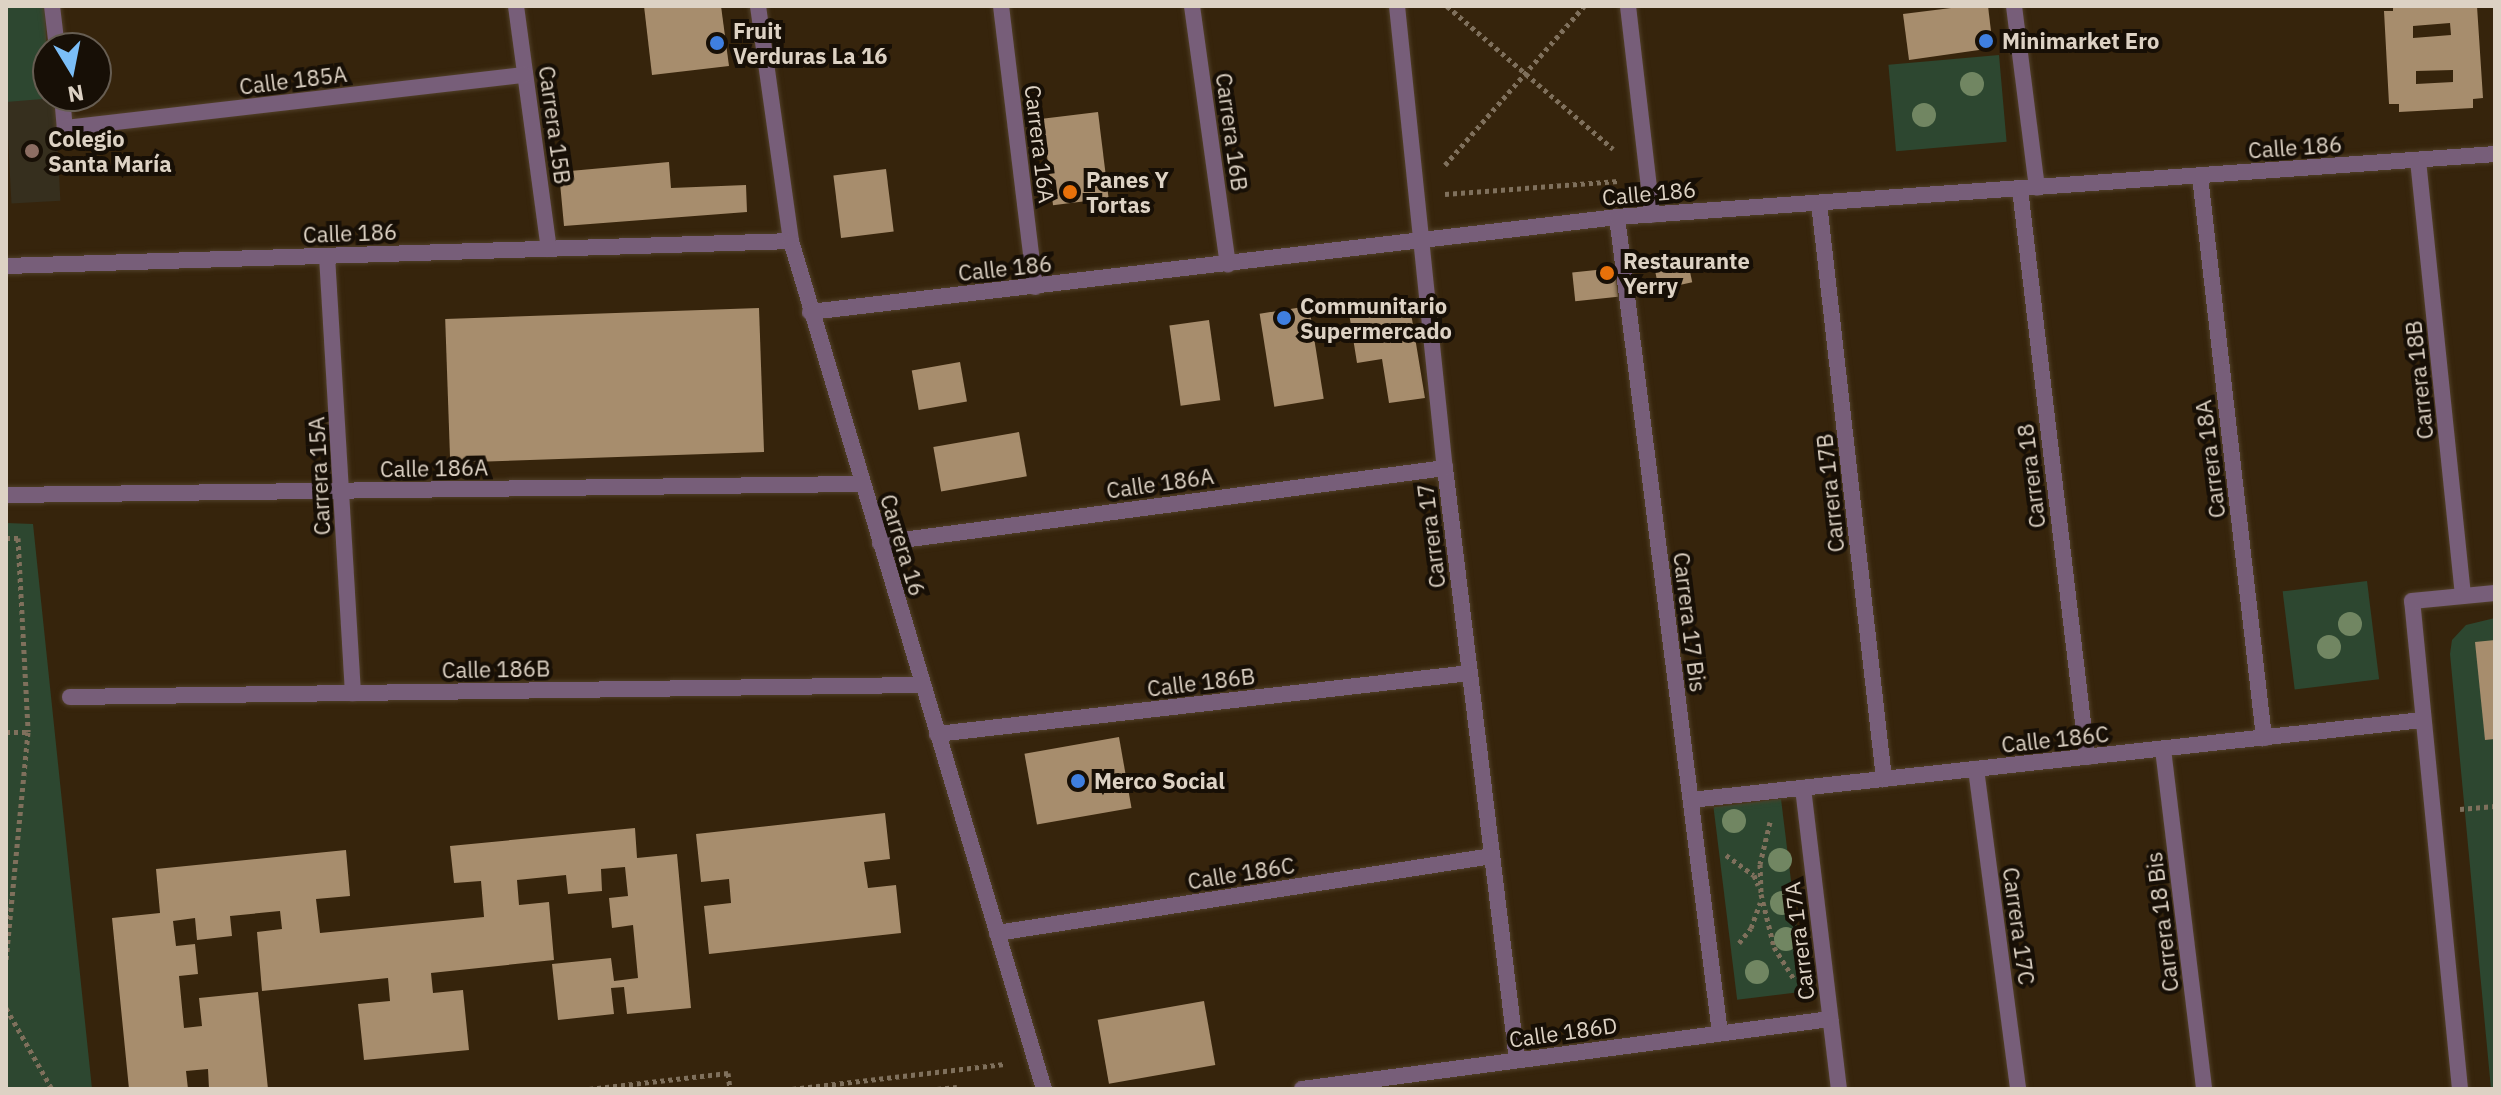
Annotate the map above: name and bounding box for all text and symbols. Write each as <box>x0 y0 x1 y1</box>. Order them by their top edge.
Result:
place label: Fruit Verduras La 16 <box>733 17 887 68</box>
place label: Minimarket Ero <box>2002 28 2159 54</box>
north arrow <box>32 32 112 112</box>
marker: Minimarket Ero <box>1977 32 1995 50</box>
marker: Fruit Verduras La 16 <box>708 34 726 52</box>
street label: Calle 185A <box>238 60 348 100</box>
street label: Carrera 15B <box>534 64 576 186</box>
street label: Carrera 16B <box>1211 71 1253 193</box>
text: N <box>66 78 86 110</box>
street label: Carrera 16A <box>1020 83 1060 205</box>
place label: Colegio Santa María <box>48 125 172 176</box>
street label: Calle 186 <box>2247 131 2343 163</box>
marker: Colegio Santa María <box>23 142 41 160</box>
place label: Panes Y Tortas <box>1086 166 1169 218</box>
street label: Calle 186 <box>1601 176 1697 210</box>
marker: Panes Y Tortas <box>1061 183 1079 201</box>
street label: Calle 186 <box>302 218 398 248</box>
place label: Restaurante Yerry <box>1623 247 1750 298</box>
street label: Calle 186 <box>957 250 1053 286</box>
marker: Restaurante Yerry <box>1598 264 1616 282</box>
place label: Communitario Supermercado <box>1300 292 1452 344</box>
marker: Communitario Supermercado <box>1275 309 1293 327</box>
street label: Carrera 18B <box>2400 319 2438 441</box>
street label: Carrera 18A <box>2190 398 2230 520</box>
street label: Carrera 15A <box>303 416 335 536</box>
street label: Carrera 18 <box>2012 422 2050 530</box>
street label: Carrera 17B <box>1811 432 1849 554</box>
street label: Calle 186A <box>380 454 488 482</box>
street label: Calle 186A <box>1105 462 1215 504</box>
street label: Carrera 17 <box>1412 482 1450 590</box>
street label: Carrera 16 <box>875 491 931 599</box>
street label: Carrera 17 Bis <box>1668 551 1712 693</box>
street label: Calle 186B <box>442 655 550 683</box>
street label: Calle 186B <box>1146 662 1256 702</box>
street label: Calle 186C <box>2000 720 2110 758</box>
place label: Merco Social <box>1094 768 1225 794</box>
marker: Merco Social <box>1069 772 1087 790</box>
street label: Carrera 18 Bis <box>2140 851 2184 993</box>
street label: Calle 186C <box>1186 852 1296 894</box>
street label: Carrera 17C <box>1998 865 2040 987</box>
street label: Carrera 17A <box>1779 880 1819 1002</box>
street label: Calle 186D <box>1507 1011 1619 1053</box>

